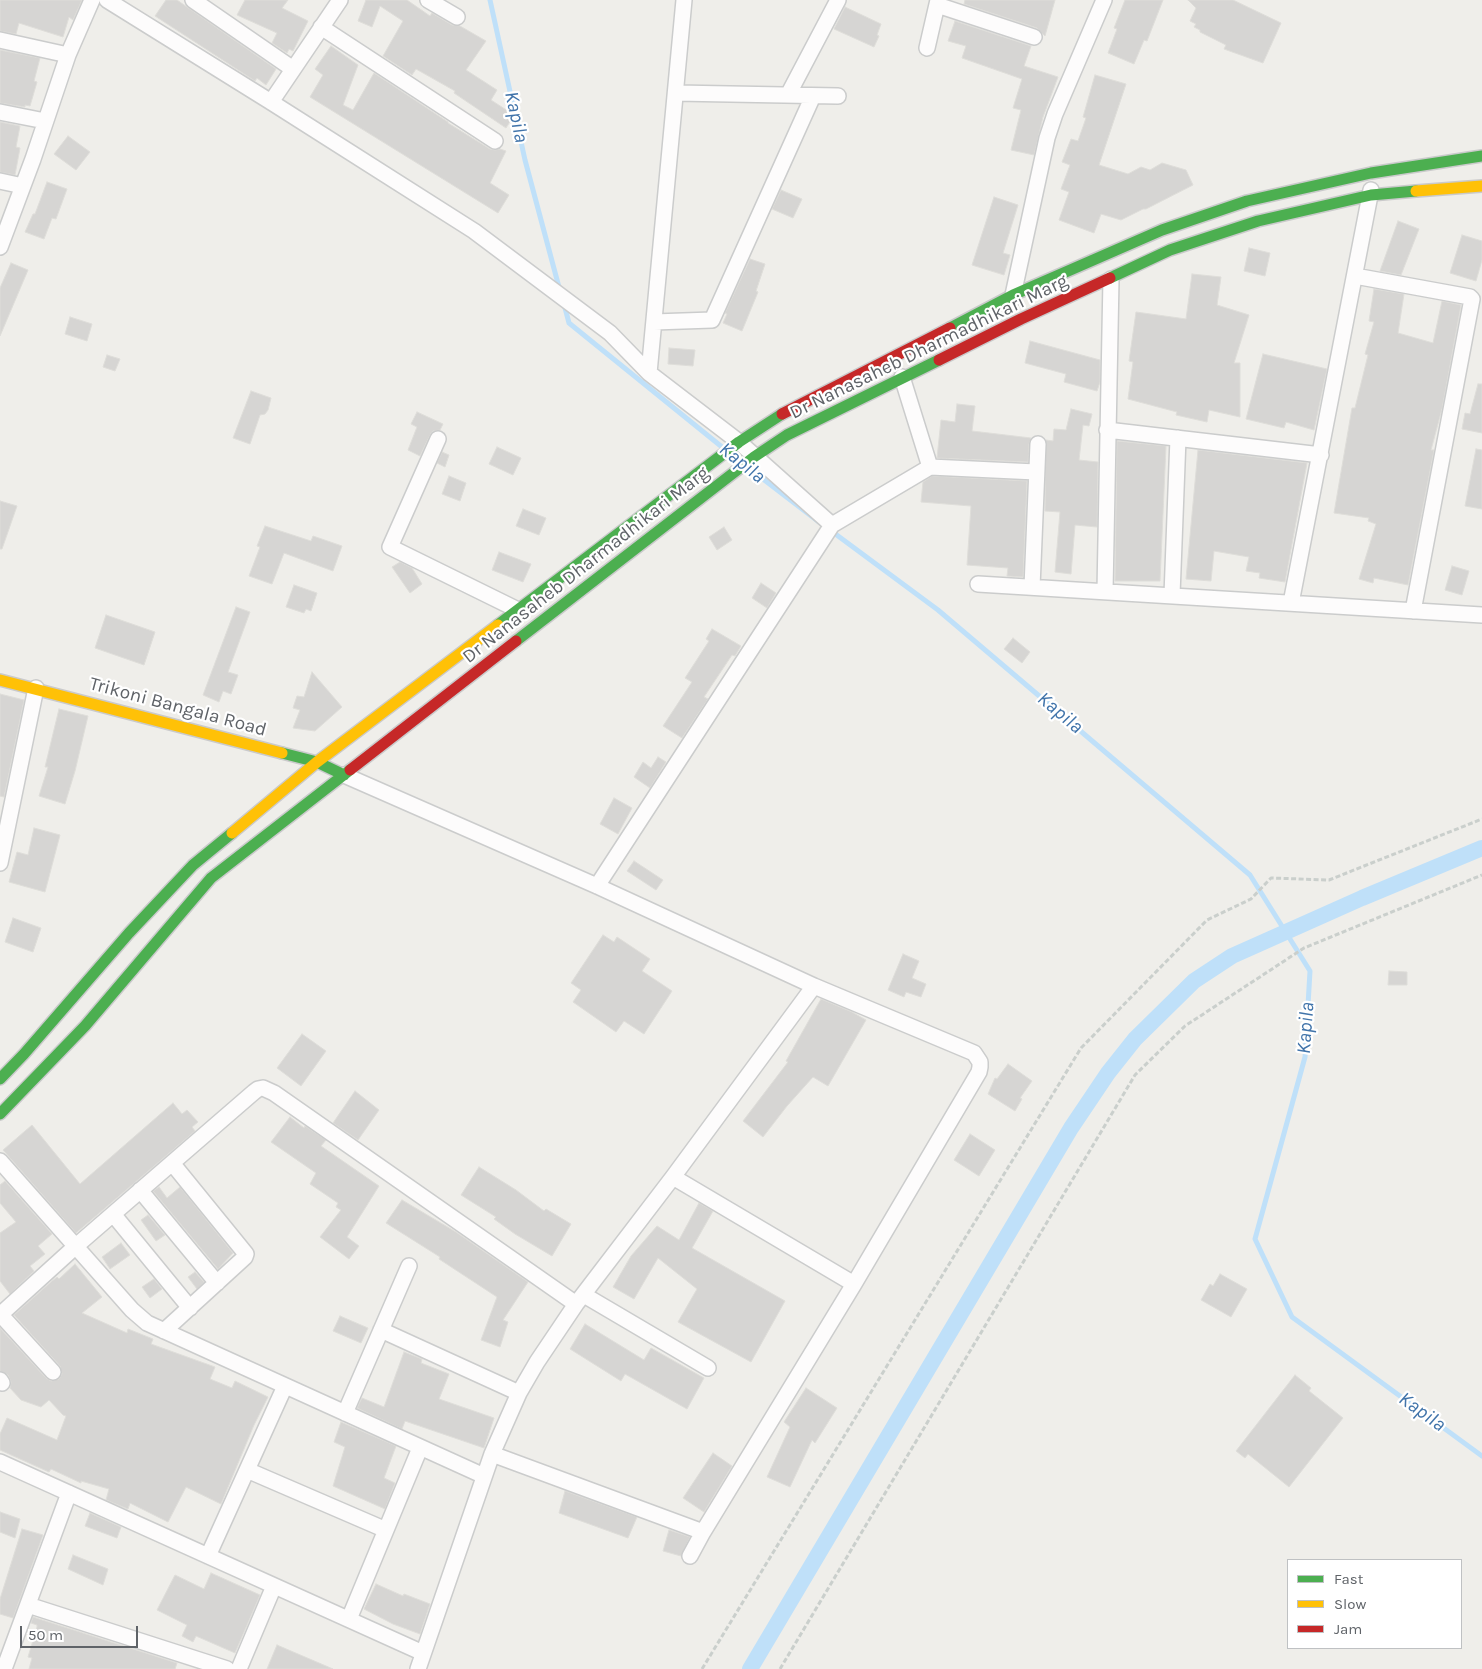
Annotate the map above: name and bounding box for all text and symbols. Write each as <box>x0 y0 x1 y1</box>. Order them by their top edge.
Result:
water label: Kapila <box>499 89 533 145</box>
street label: Dr Nanasaheb Dharmadhikari Marg <box>786 270 1072 424</box>
water label: Kapila <box>714 437 770 489</box>
street label: Dr Nanasaheb Dharmadhikari Marg <box>458 462 714 668</box>
street label: Trikoni Bangala Road <box>87 672 269 742</box>
water label: Kapila <box>1032 687 1088 739</box>
water label: Kapila <box>1292 1001 1320 1055</box>
water label: Kapila <box>1394 1387 1450 1437</box>
legend <box>1287 1559 1462 1649</box>
text: Fast <box>1334 1570 1363 1588</box>
text: Slow <box>1334 1595 1366 1613</box>
scale bar <box>22 1616 140 1648</box>
text: Jam <box>1334 1620 1362 1638</box>
text: 50 m <box>28 1626 63 1644</box>

